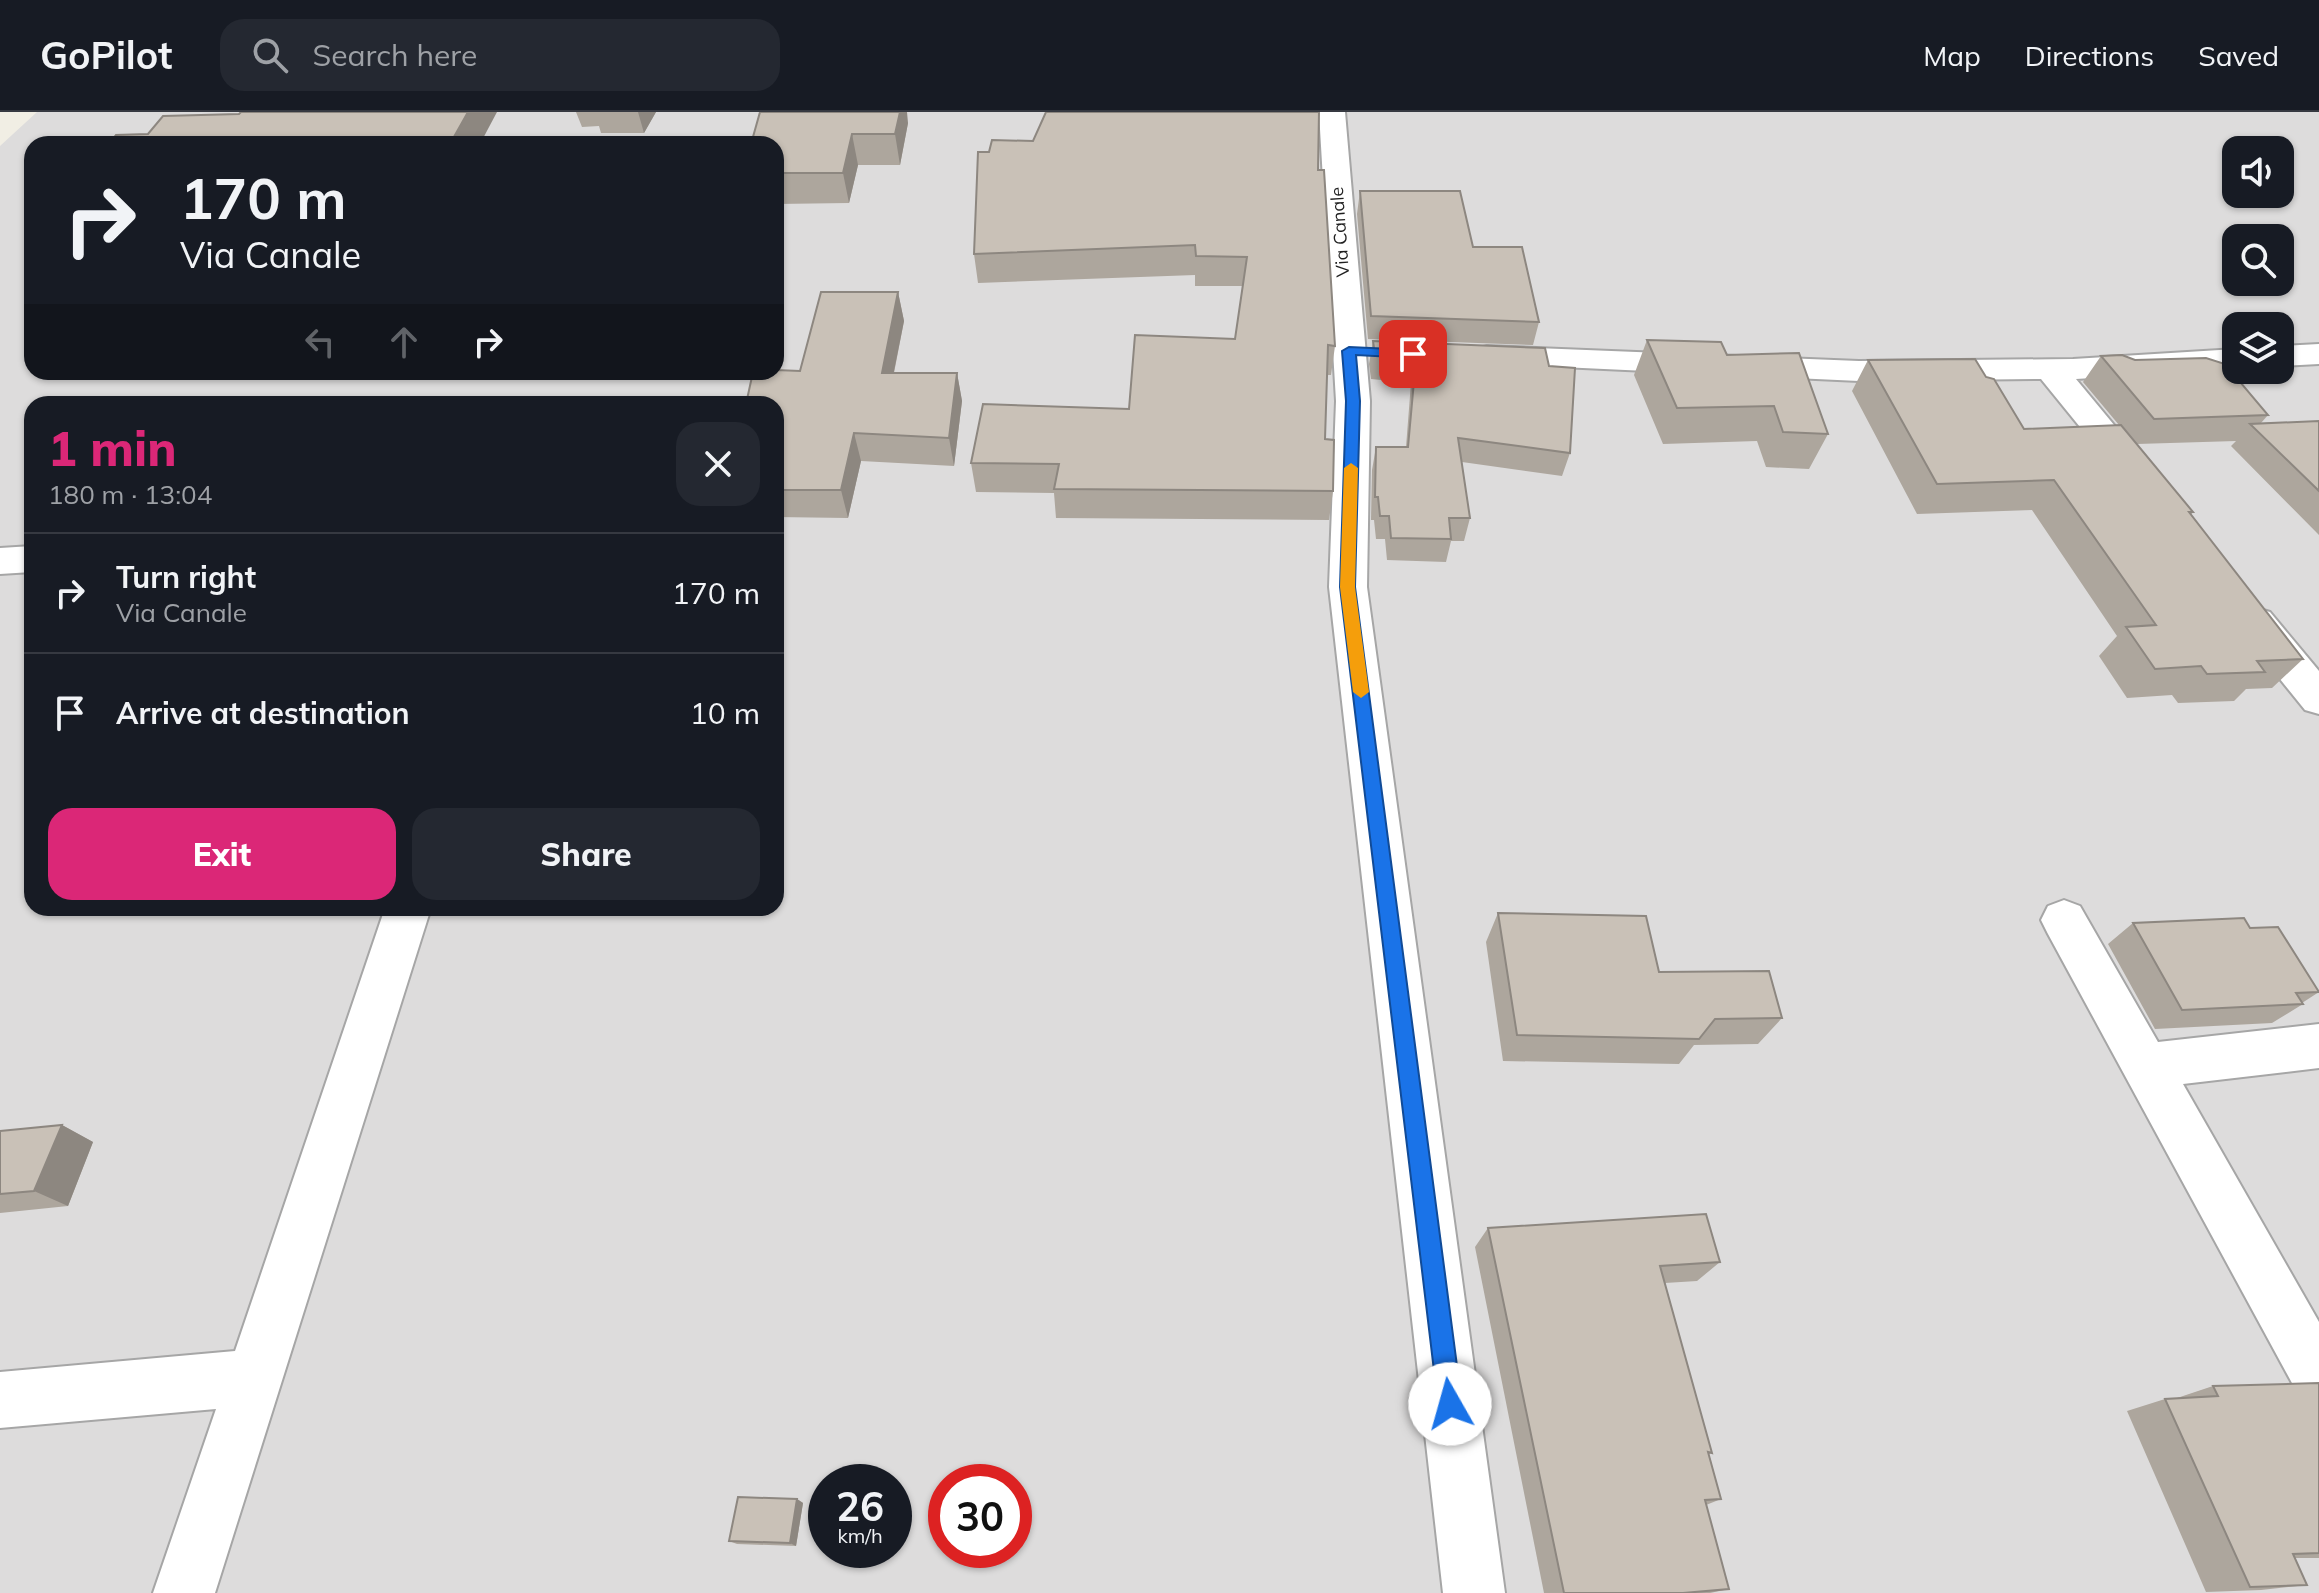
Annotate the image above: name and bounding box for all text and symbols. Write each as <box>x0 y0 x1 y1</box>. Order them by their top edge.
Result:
search box <box>220 19 780 91</box>
text: GoPilot <box>40 31 172 79</box>
icon: search <box>248 33 292 77</box>
text: Search here <box>312 36 477 74</box>
text: Map <box>1923 38 1981 73</box>
text: Directions <box>2025 38 2154 73</box>
text: Saved <box>2198 38 2279 73</box>
map controls <box>2222 136 2294 384</box>
button: sound <box>2222 136 2294 208</box>
text: 170 m <box>180 163 347 233</box>
icon: right <box>48 168 152 272</box>
street label: Via Canale <box>1325 186 1354 278</box>
button: search <box>2222 224 2294 296</box>
text: Via Canale <box>180 232 361 277</box>
button: layers <box>2222 312 2294 384</box>
icon: left <box>298 320 342 364</box>
icon: ahead <box>382 320 426 364</box>
icon: right <box>466 320 510 364</box>
pin <box>1379 320 1447 388</box>
icon: arrive <box>1391 332 1435 376</box>
text: 1 min <box>48 418 177 478</box>
button: close <box>676 422 760 506</box>
text: 180 m · 13:04 <box>48 478 212 511</box>
text: Turn right <box>116 558 256 596</box>
icon: right <box>48 571 92 615</box>
text: 170 m <box>672 574 760 612</box>
text: Via Canale <box>116 596 247 629</box>
icon: arrive <box>48 691 92 735</box>
text: Arrive at destination <box>116 694 410 732</box>
text: 10 m <box>690 694 760 732</box>
button: Exit <box>48 808 396 900</box>
button: Share <box>412 808 760 900</box>
position arrow <box>1408 1362 1492 1446</box>
speed limit sign: 30 <box>928 1464 1032 1568</box>
text: 26 <box>836 1481 884 1531</box>
text: km/h <box>837 1523 883 1548</box>

